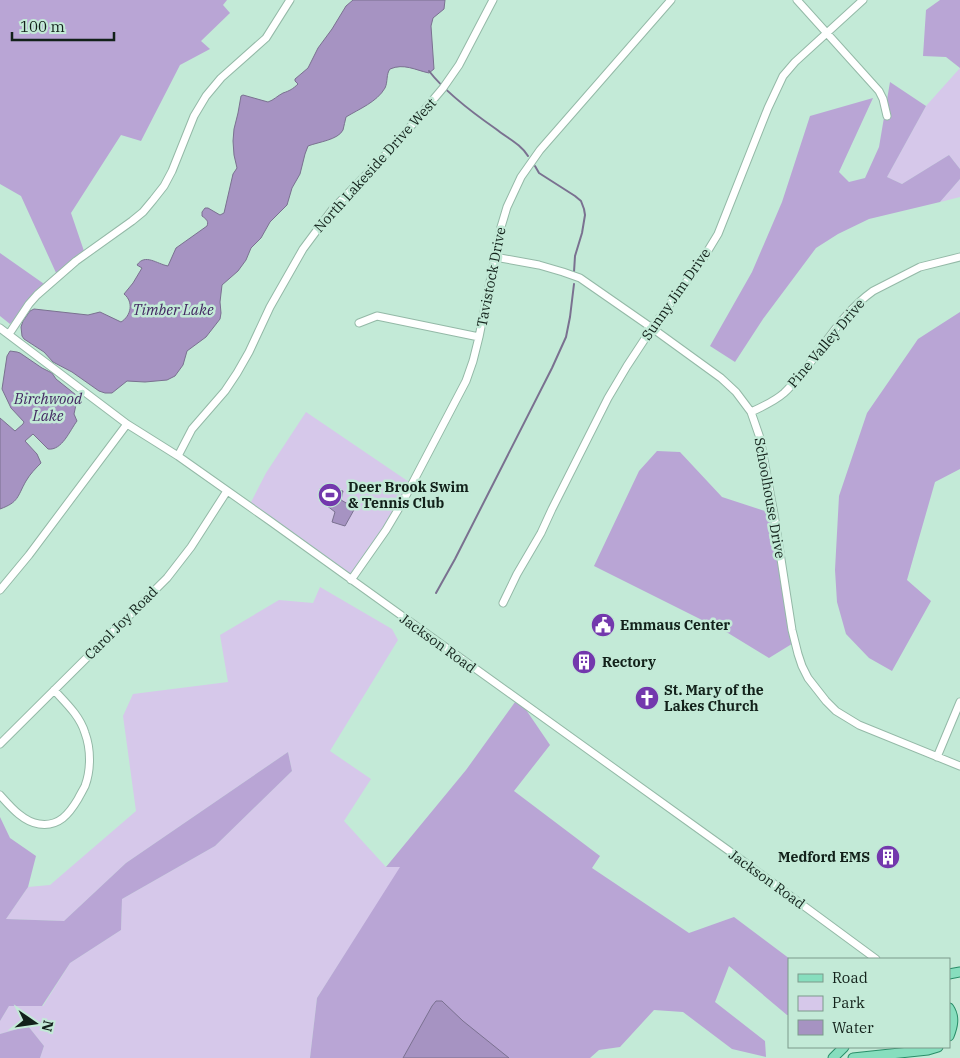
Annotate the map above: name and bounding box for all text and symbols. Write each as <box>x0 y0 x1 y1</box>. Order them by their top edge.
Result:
scale bar <box>12 10 115 42</box>
text: 100 m <box>20 17 65 36</box>
street label: North Lakeside Drive West <box>310 94 440 236</box>
street label: Tavistock Drive <box>472 225 510 329</box>
street label: Sunny Jim Drive <box>638 245 714 343</box>
street label: Pine Valley Drive <box>783 295 869 391</box>
water label: Timber Lake <box>132 300 214 319</box>
water label: Birchwood Lake <box>13 389 83 425</box>
street label: Schoolhouse Drive <box>750 436 790 560</box>
place label: Deer Brook Swim & Tennis Club <box>348 478 469 512</box>
sports icon: Deer Brook Swim & Tennis Club <box>317 482 343 508</box>
street label: Carol Joy Road <box>81 582 162 663</box>
street label: Jackson Road <box>396 609 480 677</box>
public building icon: Emmaus Center <box>590 612 616 638</box>
place label: Emmaus Center <box>620 616 730 634</box>
building icon: Rectory <box>571 649 597 675</box>
place label: Rectory <box>602 653 656 671</box>
place label: St. Mary of the Lakes Church <box>664 681 764 715</box>
church icon: St. Mary of the Lakes Church <box>634 685 660 711</box>
building icon: Medford EMS <box>875 844 901 870</box>
street label: Jackson Road <box>725 845 809 913</box>
place label: Medford EMS <box>778 848 870 866</box>
legend <box>788 958 950 1048</box>
text: Road <box>832 968 868 987</box>
text: Park <box>832 993 865 1012</box>
north arrow <box>10 998 60 1048</box>
text: Water <box>832 1018 874 1037</box>
text: N <box>38 1019 58 1033</box>

